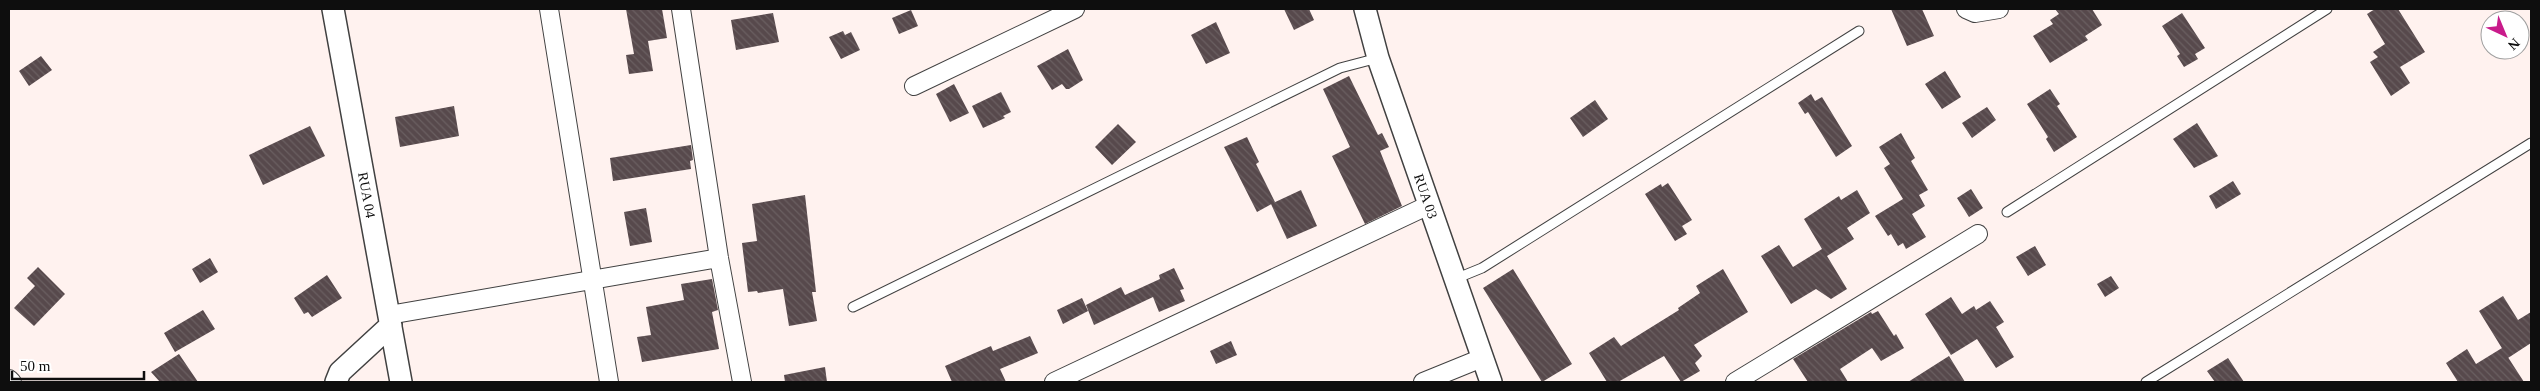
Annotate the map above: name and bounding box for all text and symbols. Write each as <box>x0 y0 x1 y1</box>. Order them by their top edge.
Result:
north arrow <box>2480 10 2530 60</box>
text: N <box>2505 35 2523 53</box>
street label: RUA 04 <box>355 171 378 219</box>
street label: RUA 03 <box>1411 172 1440 220</box>
scale bar <box>12 348 145 380</box>
text: 50 m <box>20 358 51 374</box>

